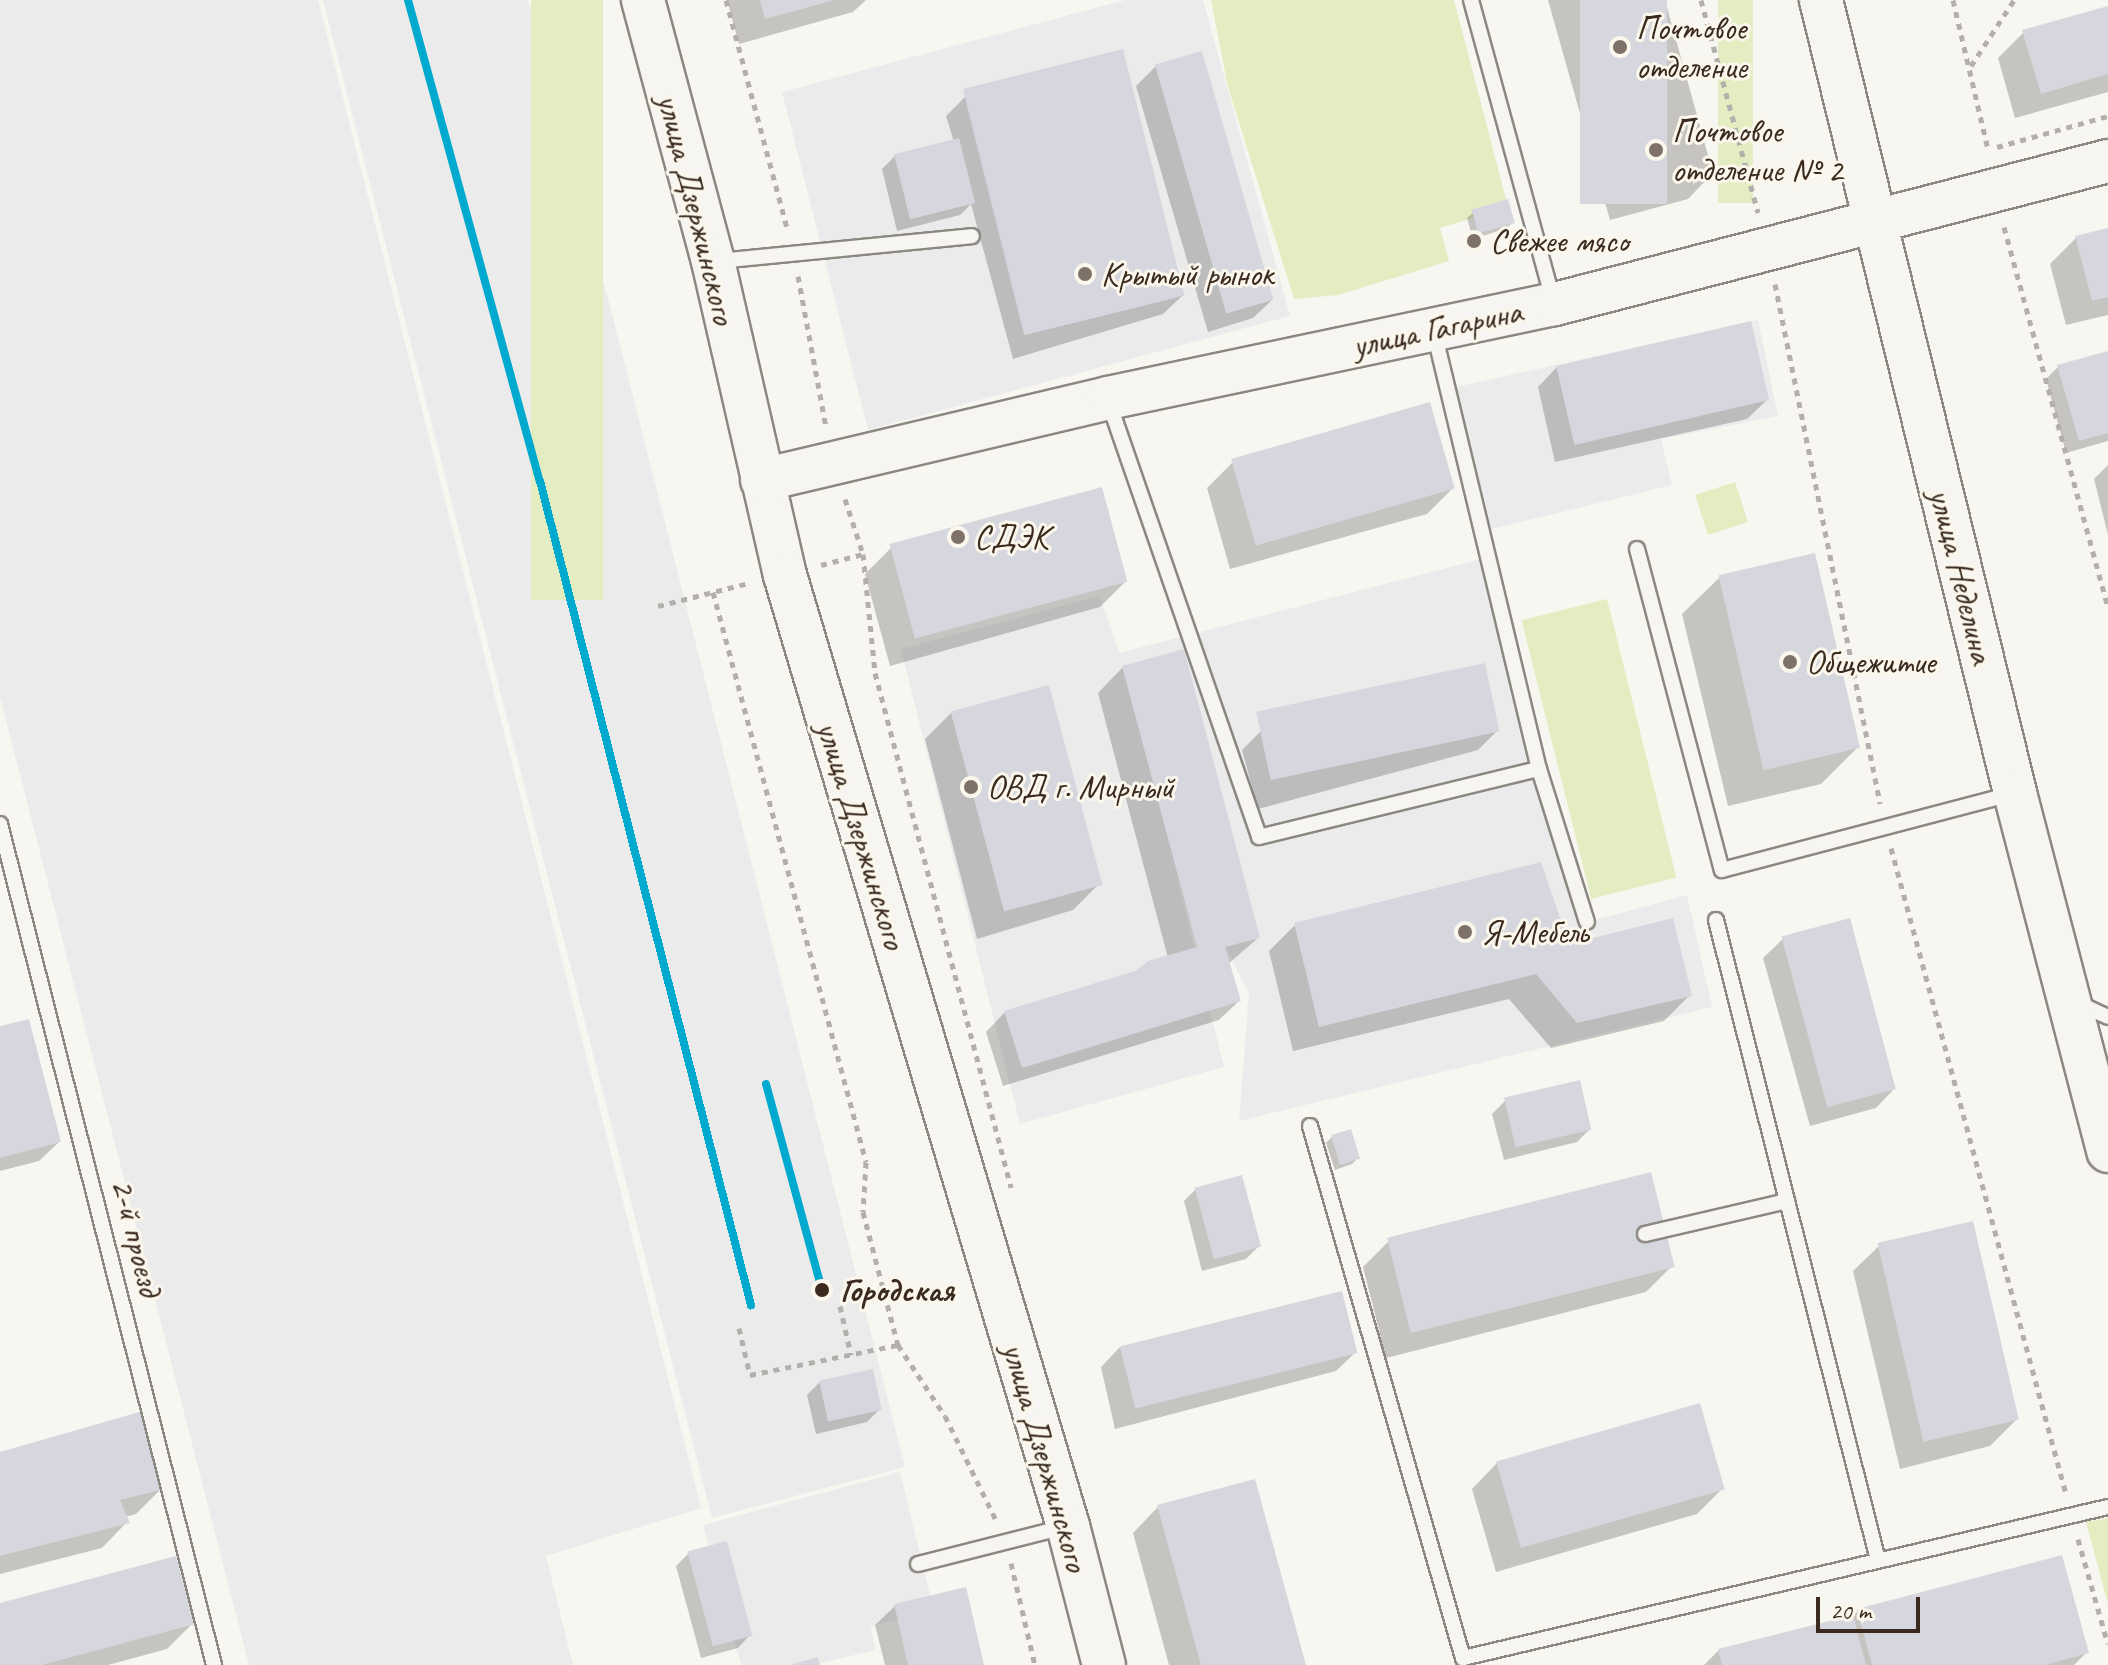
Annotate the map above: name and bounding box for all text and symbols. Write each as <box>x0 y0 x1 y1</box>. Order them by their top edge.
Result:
place label: Почтовое отделение <box>1636 7 1747 86</box>
marker: Почтовое отделение <box>1611 38 1629 56</box>
street label: улица Дзержинского <box>649 91 745 327</box>
place label: Почтовое отделение № 2 <box>1672 110 1843 190</box>
marker: Почтовое отделение № 2 <box>1647 141 1665 159</box>
place label: Свежее мясо <box>1490 221 1628 261</box>
marker: Свежее мясо <box>1465 232 1483 250</box>
place label: Крытый рынок <box>1101 254 1273 294</box>
marker: Крытый рынок <box>1076 265 1094 283</box>
street label: улица Гагарина <box>1348 290 1526 366</box>
street label: улица Неделина <box>1921 485 2003 667</box>
place label: СДЭК <box>974 517 1048 557</box>
marker: СДЭК <box>949 528 967 546</box>
place label: Общежитие <box>1806 642 1935 682</box>
marker: Общежитие <box>1781 653 1799 671</box>
street label: улица Дзержинского <box>808 718 916 952</box>
place label: ОВД г. Мирный <box>987 767 1174 807</box>
marker: ОВД г. Мирный <box>962 778 980 796</box>
place label: Я-Мебель <box>1481 912 1588 952</box>
marker: Я-Мебель <box>1456 923 1474 941</box>
street label: 2-й проезд <box>103 1174 171 1300</box>
place label: Городская <box>840 1270 954 1310</box>
marker: Городская <box>811 1279 833 1301</box>
street label: улица Дзержинского <box>994 1339 1098 1575</box>
scale bar <box>1820 1581 1924 1631</box>
text: 20 m <box>1830 1596 1871 1626</box>

